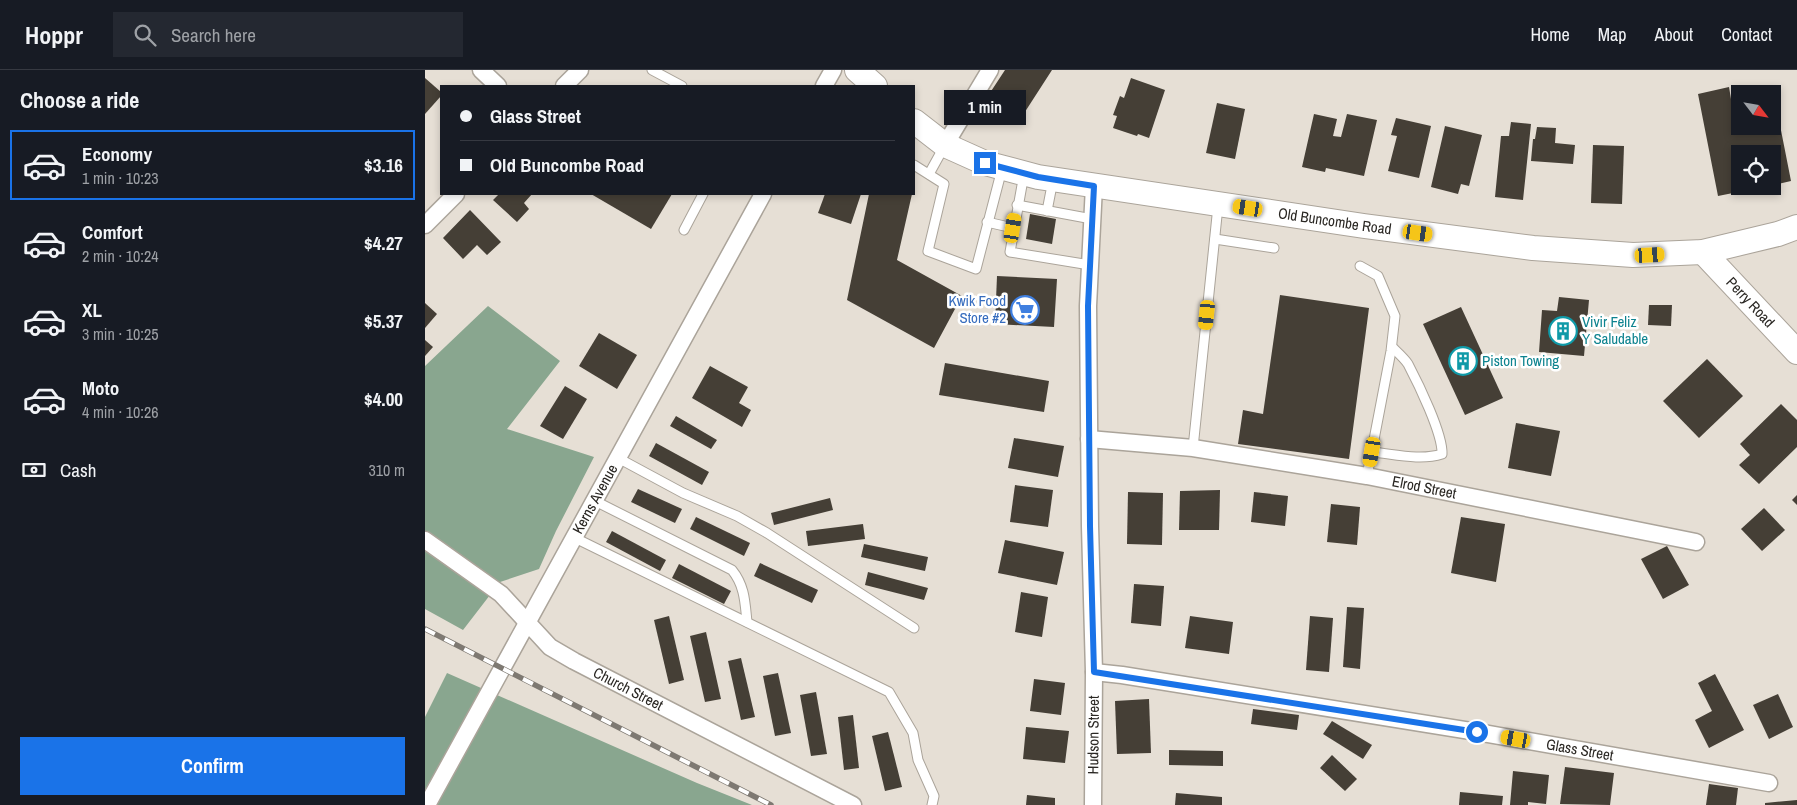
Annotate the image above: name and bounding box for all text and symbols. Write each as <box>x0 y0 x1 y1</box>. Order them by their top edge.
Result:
search box <box>113 12 463 57</box>
text: Hoppr <box>25 19 83 51</box>
icon: search <box>131 21 159 49</box>
text: Search here <box>171 22 256 48</box>
text: Home <box>1530 22 1570 47</box>
text: Map <box>1598 22 1627 47</box>
text: About <box>1655 22 1693 47</box>
text: Contact <box>1721 22 1772 47</box>
text: Choose a ride <box>20 85 139 115</box>
north arrow <box>1731 85 1781 135</box>
map controls <box>1731 85 1781 195</box>
callout: 1 min <box>944 91 1026 126</box>
text: 1 min <box>968 96 1002 118</box>
text: Glass Street <box>490 103 581 129</box>
text: Economy <box>82 141 152 167</box>
icon: car <box>22 143 67 188</box>
button: locate <box>1731 145 1781 195</box>
text: $3.16 <box>364 152 403 178</box>
text: Old Buncombe Road <box>490 152 644 178</box>
route end <box>974 152 996 174</box>
text: 1 min · 10:23 <box>82 167 159 189</box>
car <box>1232 198 1263 218</box>
street label: Old Buncombe Road <box>1277 202 1393 239</box>
car <box>1003 212 1022 244</box>
text: Comfort <box>82 219 143 245</box>
icon: car <box>22 221 67 266</box>
car <box>1402 223 1433 243</box>
text: $4.27 <box>364 230 403 256</box>
text: 2 min · 10:24 <box>82 245 159 267</box>
car <box>1634 247 1665 263</box>
street label: Perry Road <box>1722 272 1780 332</box>
place label: Kwik Food Store #2 <box>948 290 1006 328</box>
supermarket icon: Kwik Food Store #2 <box>1010 295 1040 325</box>
text: XL <box>82 297 102 323</box>
icon: car <box>22 299 67 344</box>
car <box>1197 299 1216 331</box>
text: $5.37 <box>364 308 403 334</box>
place label: Vivir Feliz Y Saludable <box>1582 311 1648 349</box>
building icon: Vivir Feliz Y Saludable <box>1548 316 1578 346</box>
text: 3 min · 10:25 <box>82 323 159 345</box>
building icon: Piston Towing <box>1448 346 1478 376</box>
place label: Piston Towing <box>1482 350 1559 371</box>
text: Moto <box>82 375 119 401</box>
icon: car <box>22 377 67 422</box>
text: $4.00 <box>364 386 403 412</box>
text: 4 min · 10:26 <box>82 401 159 423</box>
car <box>1362 436 1381 468</box>
icon: cash <box>20 456 48 484</box>
text: Cash <box>60 457 96 483</box>
text: 310 m <box>369 459 405 481</box>
street label: Kerns Avenue <box>567 460 622 538</box>
street label: Elrod Street <box>1390 470 1459 504</box>
street label: Church Street <box>590 662 667 715</box>
street label: Hudson Street <box>1082 695 1104 774</box>
route start <box>1466 721 1488 743</box>
car <box>1499 729 1532 749</box>
street label: Glass Street <box>1545 733 1616 766</box>
button: Confirm <box>20 737 405 795</box>

